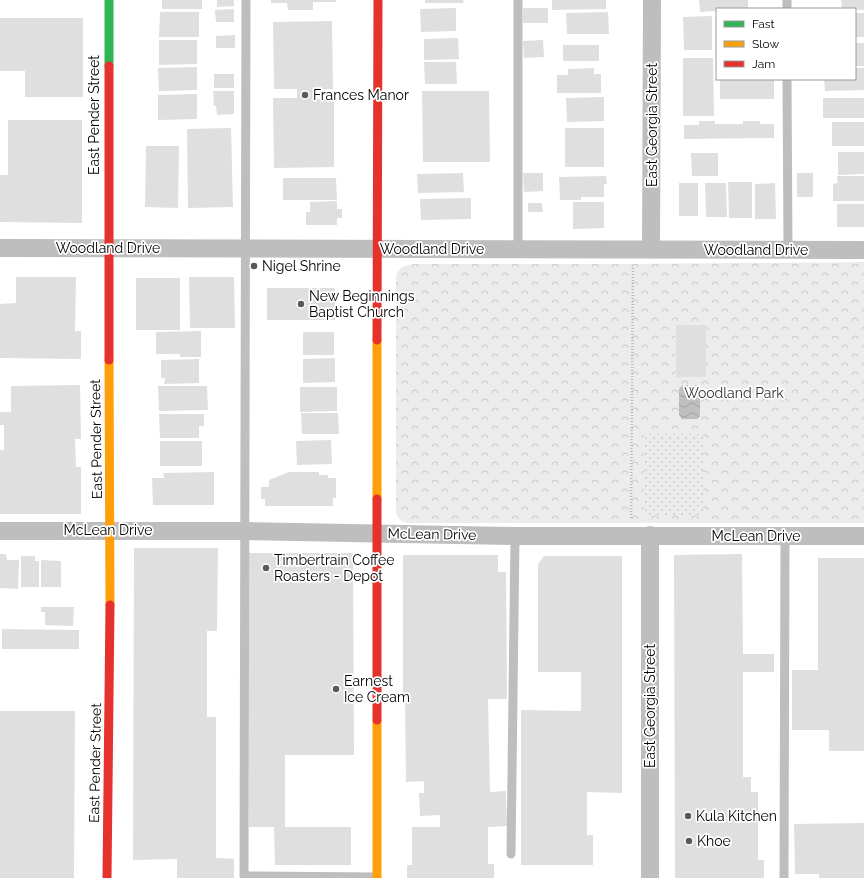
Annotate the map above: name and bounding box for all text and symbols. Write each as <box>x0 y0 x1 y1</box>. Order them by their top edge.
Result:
legend <box>716 8 856 80</box>
text: Fast <box>752 17 775 31</box>
text: Slow <box>752 37 779 51</box>
street label: East Pender Street <box>86 55 102 175</box>
text: Jam <box>752 57 775 71</box>
street label: East Georgia Street <box>644 63 660 187</box>
place label: Frances Manor <box>313 87 409 103</box>
marker: Frances Manor <box>300 90 310 100</box>
street label: Woodland Drive <box>56 240 160 256</box>
street label: Woodland Drive <box>380 241 484 257</box>
street label: Woodland Drive <box>704 242 808 258</box>
place label: Nigel Shrine <box>262 258 341 274</box>
marker: Nigel Shrine <box>249 261 259 271</box>
place label: New Beginnings Baptist Church <box>309 288 415 320</box>
marker: New Beginnings Baptist Church <box>296 299 306 309</box>
street label: East Pender Street <box>87 379 105 499</box>
park label: Woodland Park <box>684 385 784 401</box>
street label: McLean Drive <box>64 522 152 538</box>
street label: McLean Drive <box>387 525 477 543</box>
street label: McLean Drive <box>712 528 800 544</box>
place label: Timbertrain Coffee Roasters - Depot <box>274 552 394 584</box>
marker: Timbertrain Coffee Roasters - Depot <box>261 563 271 573</box>
street label: East Georgia Street <box>642 644 658 768</box>
place label: Earnest Ice Cream <box>344 673 410 705</box>
marker: Earnest Ice Cream <box>331 684 341 694</box>
street label: East Pender Street <box>86 703 104 823</box>
place label: Kula Kitchen <box>696 808 777 824</box>
marker: Kula Kitchen <box>683 811 693 821</box>
place label: Khoe <box>697 833 731 849</box>
marker: Khoe <box>684 836 694 846</box>

